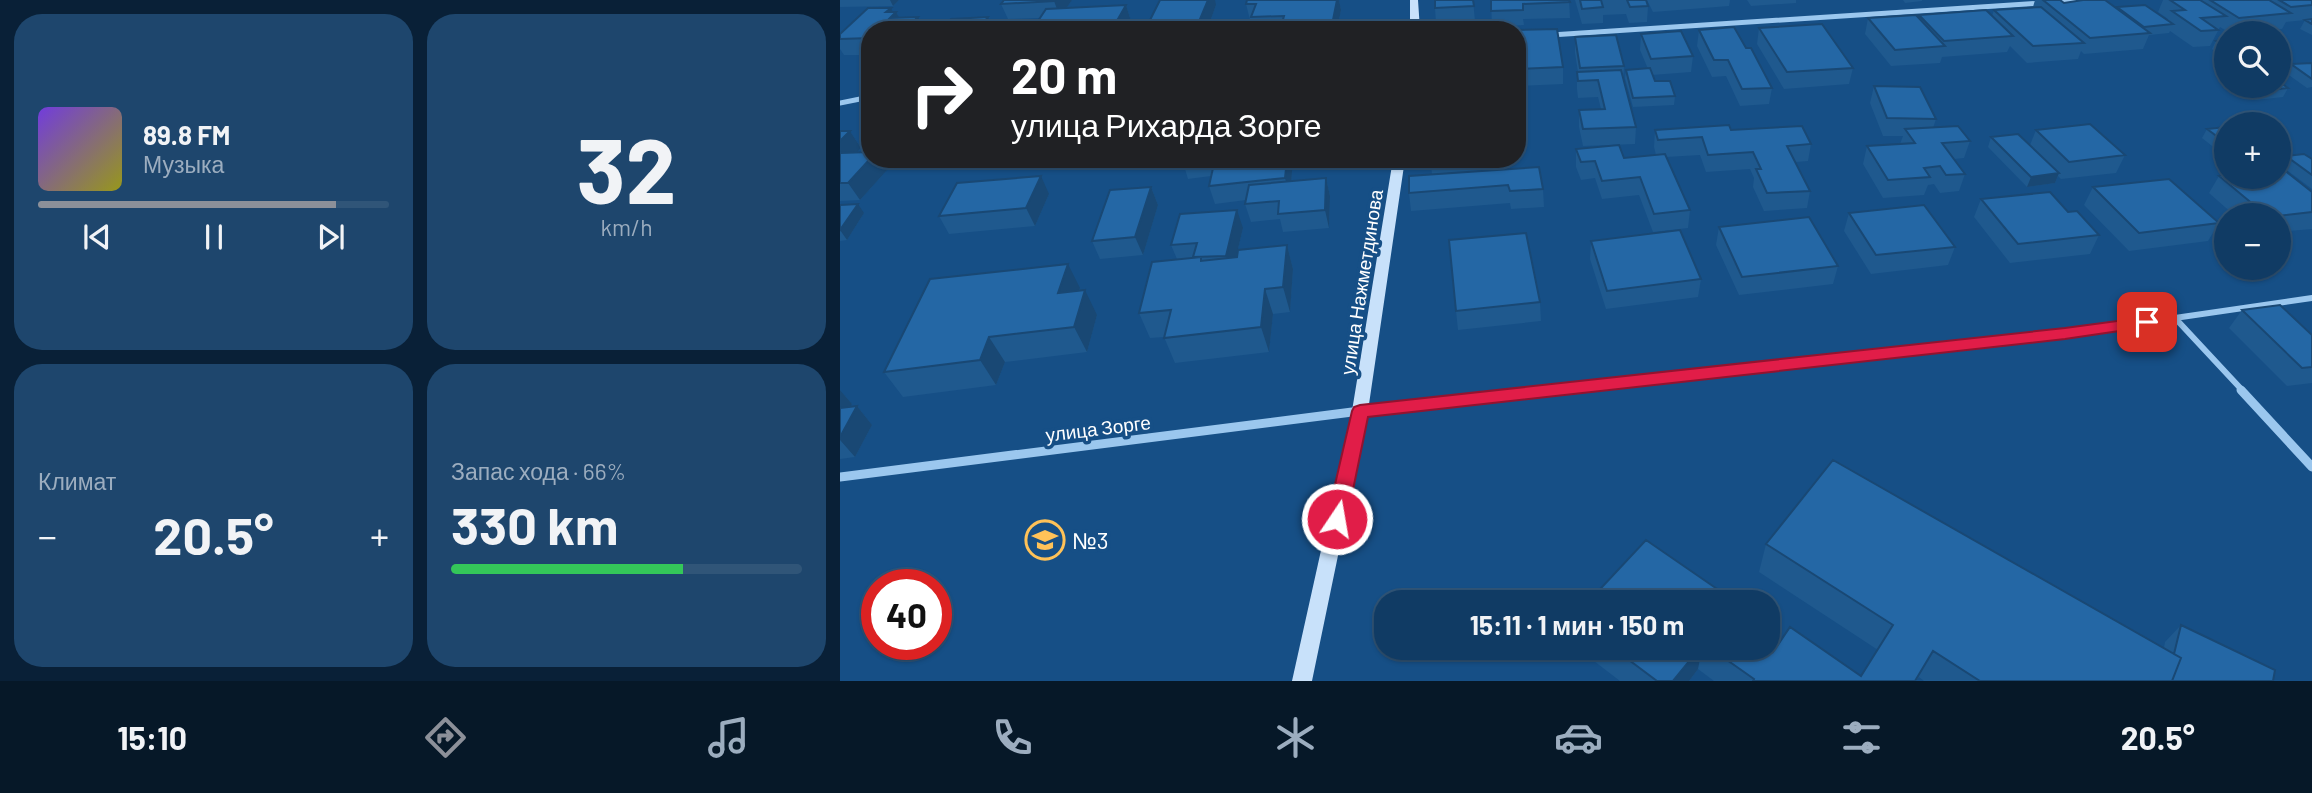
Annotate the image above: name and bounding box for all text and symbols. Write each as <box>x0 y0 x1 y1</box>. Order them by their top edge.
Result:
map controls <box>2214 21 2291 280</box>
button: search <box>2214 21 2291 98</box>
text: 20 m <box>1011 45 1117 104</box>
icon: right <box>896 49 987 140</box>
text: улица Рихарда Зорге <box>1011 105 1322 143</box>
button: + <box>2214 112 2291 189</box>
text: 32 <box>576 113 677 222</box>
text: 89.8 FM <box>143 119 230 150</box>
text: Музыка <box>143 150 224 178</box>
street label: улица Нажметдинова <box>1335 187 1387 376</box>
button: − <box>2214 203 2291 280</box>
text: km/h <box>600 213 653 241</box>
icon: previous <box>78 218 116 256</box>
icon: pause <box>195 218 233 256</box>
icon: next <box>312 218 350 256</box>
pin <box>2117 292 2177 352</box>
icon: arrive <box>2128 303 2166 341</box>
street label: улица Зорге <box>1044 410 1152 446</box>
text: Запас хода · 66% <box>451 457 626 485</box>
text: Климат <box>38 467 116 495</box>
position arrow <box>1300 482 1374 556</box>
text: 330 km <box>451 493 618 555</box>
text: 20.5° <box>153 503 274 565</box>
text: − <box>38 512 57 558</box>
text: + <box>370 512 389 558</box>
school or university icon: №3 <box>1024 519 1066 561</box>
place label: №3 <box>1072 526 1109 554</box>
speed limit sign: 40 <box>861 569 952 660</box>
text: 15:11 · 1 мин · 150 m <box>1470 609 1684 640</box>
icon: directions <box>421 713 470 762</box>
icon: music <box>704 713 753 762</box>
icon: phone <box>988 713 1037 762</box>
icon: climate <box>1271 713 1320 762</box>
icon: car <box>1554 713 1603 762</box>
icon: filters <box>1837 713 1886 762</box>
text: 15:10 <box>117 718 187 756</box>
text: 20.5° <box>2121 718 2195 756</box>

